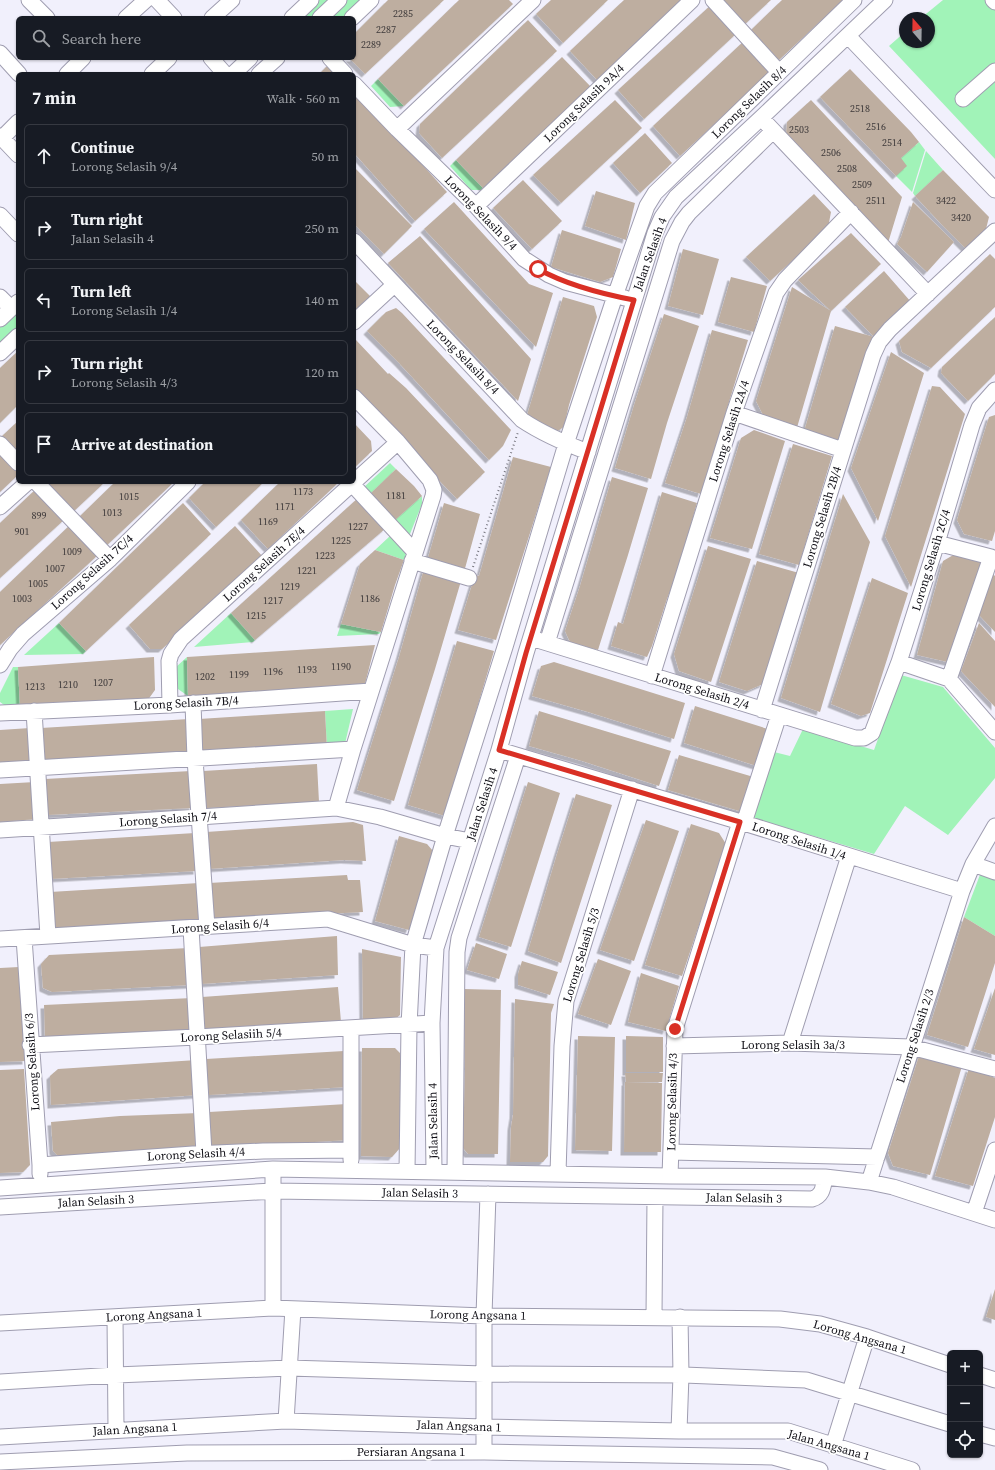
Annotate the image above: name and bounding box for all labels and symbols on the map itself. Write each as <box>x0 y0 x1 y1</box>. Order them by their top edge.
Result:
house number: 2285 <box>393 7 413 20</box>
north arrow <box>899 12 935 48</box>
house number: 2287 <box>376 23 396 36</box>
house number: 2289 <box>361 38 381 51</box>
street label: Lorong Selasih 9A/4 <box>540 60 628 146</box>
street label: Lorong Selasih 8/4 <box>708 62 790 142</box>
house number: 2518 <box>850 102 870 115</box>
house number: 2516 <box>866 120 886 133</box>
house number: 2503 <box>789 123 809 136</box>
house number: 2514 <box>882 136 902 149</box>
house number: 2506 <box>821 146 841 159</box>
house number: 2508 <box>837 162 857 175</box>
street label: Lorong Selasih 9/4 <box>441 172 521 254</box>
house number: 2509 <box>852 178 872 191</box>
house number: 2511 <box>866 194 886 207</box>
house number: 3422 <box>936 194 956 207</box>
house number: 3420 <box>951 211 971 224</box>
street label: Jalan Selasih 4 <box>629 215 671 294</box>
route start <box>529 260 547 278</box>
street label: Lorong Selasih 8/4 <box>423 316 503 398</box>
street label: Lorong Selasih 2A/4 <box>705 378 753 484</box>
street label: Lorong Selasih 2B/4 <box>799 464 845 570</box>
house number: 1173 <box>293 485 313 498</box>
house number: 1181 <box>386 489 406 502</box>
house number: 1015 <box>119 490 139 503</box>
house number: 1171 <box>275 500 295 513</box>
house number: 1013 <box>102 506 122 519</box>
street label: Lorong Selasih 2C/4 <box>908 507 954 613</box>
house number: 899 <box>32 509 47 522</box>
house number: 1169 <box>258 515 278 528</box>
house number: 1227 <box>348 520 368 533</box>
street label: Lorong Selasih 7E/4 <box>220 523 308 605</box>
house number: 901 <box>15 525 30 538</box>
street label: Lorong Selasih 7C/4 <box>47 531 137 613</box>
house number: 1225 <box>331 534 351 547</box>
house number: 1009 <box>62 545 82 558</box>
house number: 1223 <box>315 549 335 562</box>
house number: 1007 <box>45 562 65 575</box>
house number: 1221 <box>297 564 317 577</box>
house number: 1005 <box>28 577 48 590</box>
house number: 1219 <box>280 580 300 593</box>
house number: 1003 <box>12 592 32 605</box>
house number: 1186 <box>360 592 380 605</box>
house number: 1217 <box>263 594 283 607</box>
house number: 1215 <box>246 609 266 622</box>
house number: 1190 <box>331 660 351 673</box>
house number: 1193 <box>297 663 317 676</box>
house number: 1196 <box>263 665 283 678</box>
house number: 1199 <box>229 668 249 681</box>
street label: Lorong Selasih 2/4 <box>653 669 751 713</box>
house number: 1202 <box>195 670 215 683</box>
house number: 1207 <box>93 676 113 689</box>
house number: 1210 <box>58 678 78 691</box>
house number: 1213 <box>25 680 45 693</box>
street label: Lorong Selasih 7B/4 <box>133 692 239 714</box>
street label: Jalan Selasih 4 <box>462 765 501 844</box>
street label: Lorong Selasih 7/4 <box>119 808 217 830</box>
street label: Lorong Selasih 1/4 <box>750 818 848 864</box>
street label: Lorong Selasih 5/3 <box>559 906 603 1004</box>
street label: Lorong Selasih 6/4 <box>171 915 269 937</box>
street label: Lorong Selasih 2/3 <box>892 987 938 1085</box>
street label: Lorong Selasih 6/3 <box>21 1013 43 1111</box>
route end <box>666 1020 684 1038</box>
street label: Lorong Selasiih 5/4 <box>180 1024 282 1046</box>
street label: Lorong Selasih 3a/3 <box>741 1037 845 1053</box>
street label: Lorong Selasih 4/3 <box>663 1053 681 1151</box>
street label: Jalan Selasih 4 <box>424 1083 442 1160</box>
street label: Lorong Selasih 4/4 <box>147 1143 245 1165</box>
street label: Jalan Selasih 3 <box>381 1184 458 1202</box>
street label: Jalan Selasih 3 <box>705 1189 782 1207</box>
street label: Jalan Selasih 3 <box>56 1191 135 1211</box>
street label: Lorong Angsana 1 <box>105 1304 203 1326</box>
street label: Lorong Angsana 1 <box>430 1306 526 1324</box>
street label: Lorong Angsana 1 <box>811 1316 909 1358</box>
street label: Jalan Angsana 1 <box>415 1416 502 1435</box>
street label: Jalan Angsana 1 <box>91 1419 178 1439</box>
street label: Jalan Angsana 1 <box>785 1425 872 1464</box>
street label: Persiaran Angsana 1 <box>357 1444 465 1460</box>

